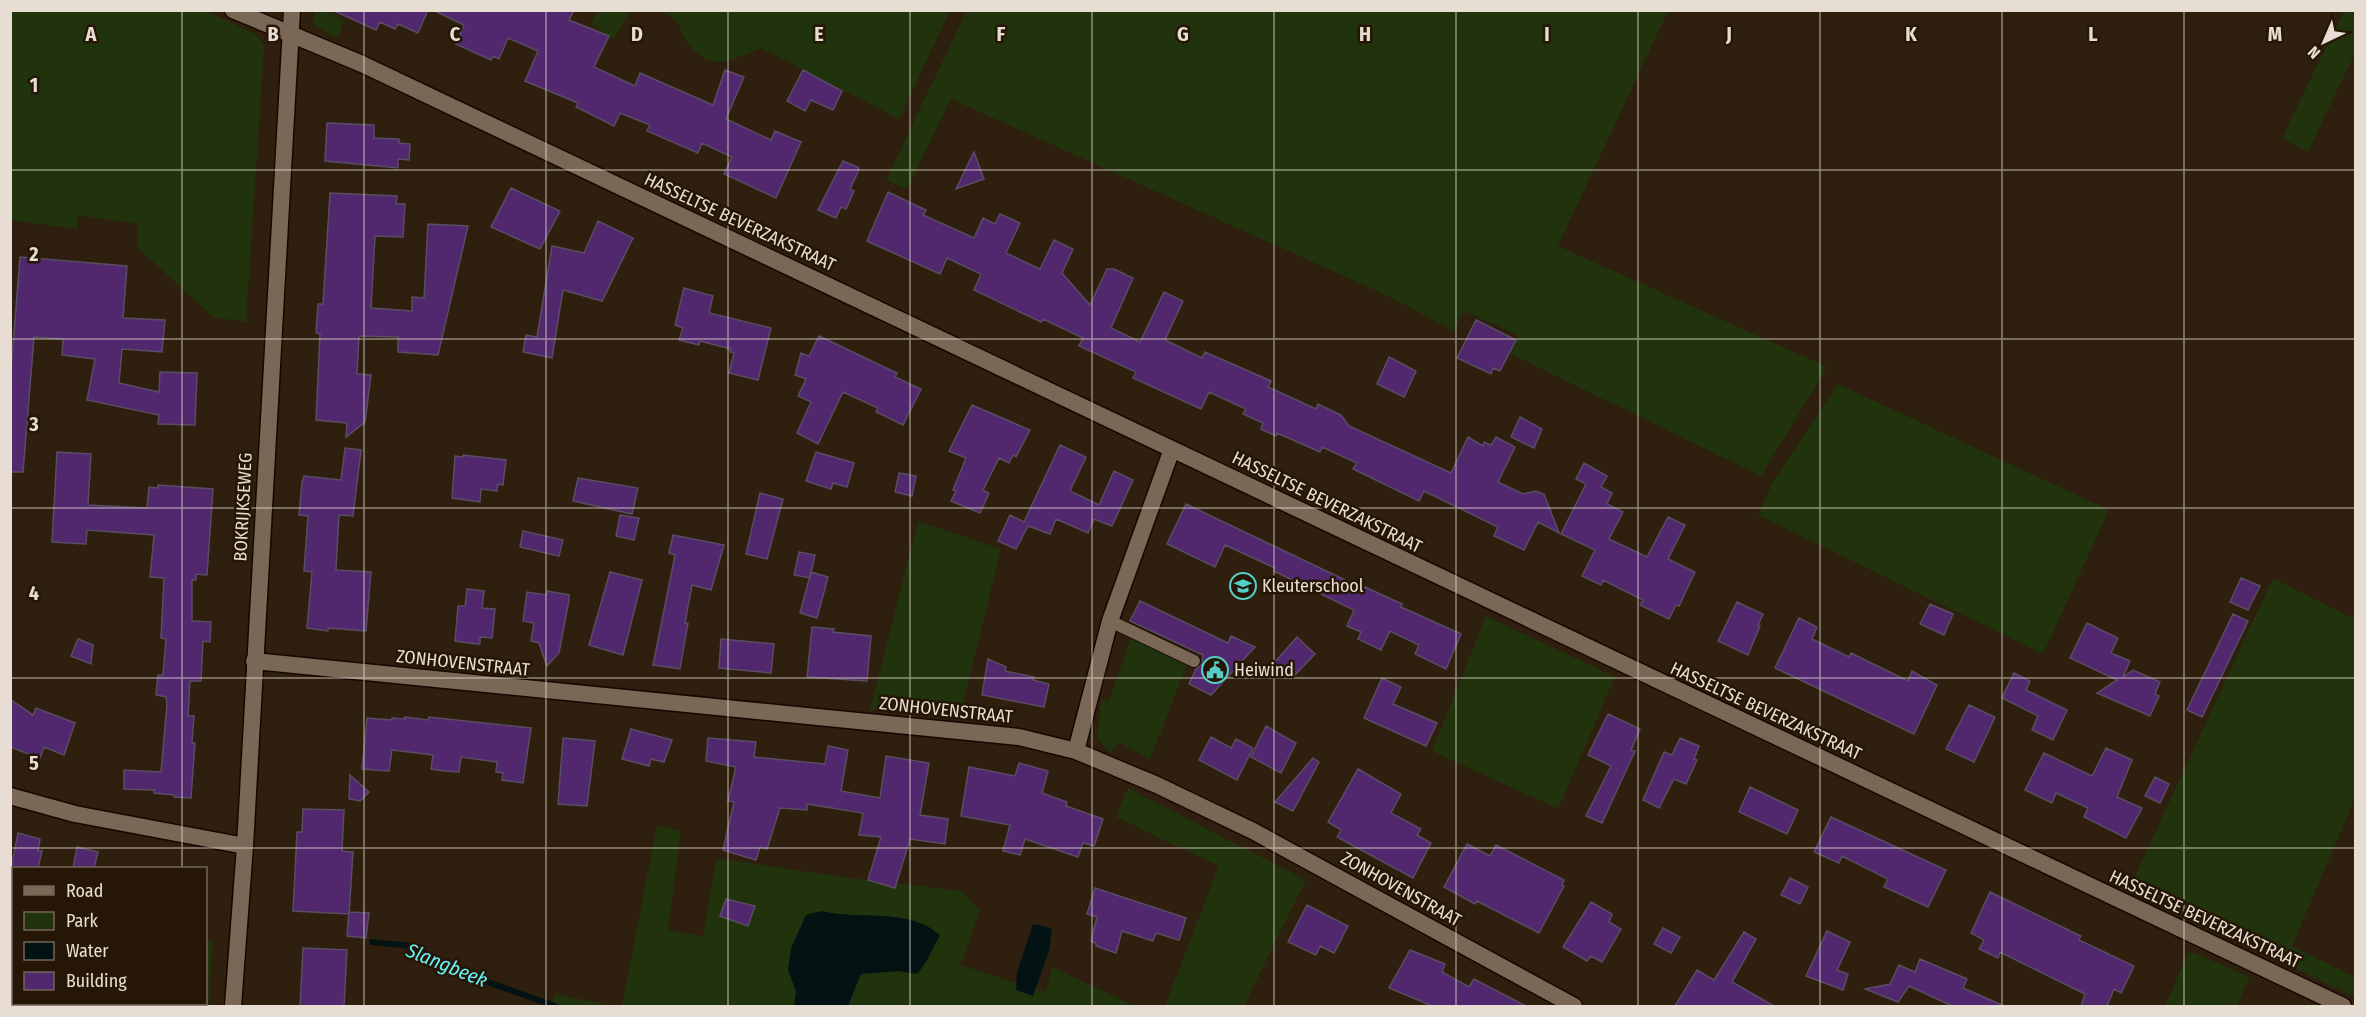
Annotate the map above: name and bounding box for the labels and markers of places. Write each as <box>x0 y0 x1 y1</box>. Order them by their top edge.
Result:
school or university icon: Kleuterschool <box>1228 571 1258 601</box>
place label: Kleuterschool <box>1262 575 1364 597</box>
public building icon: Heiwind <box>1200 655 1230 685</box>
place label: Heiwind <box>1234 659 1294 681</box>

